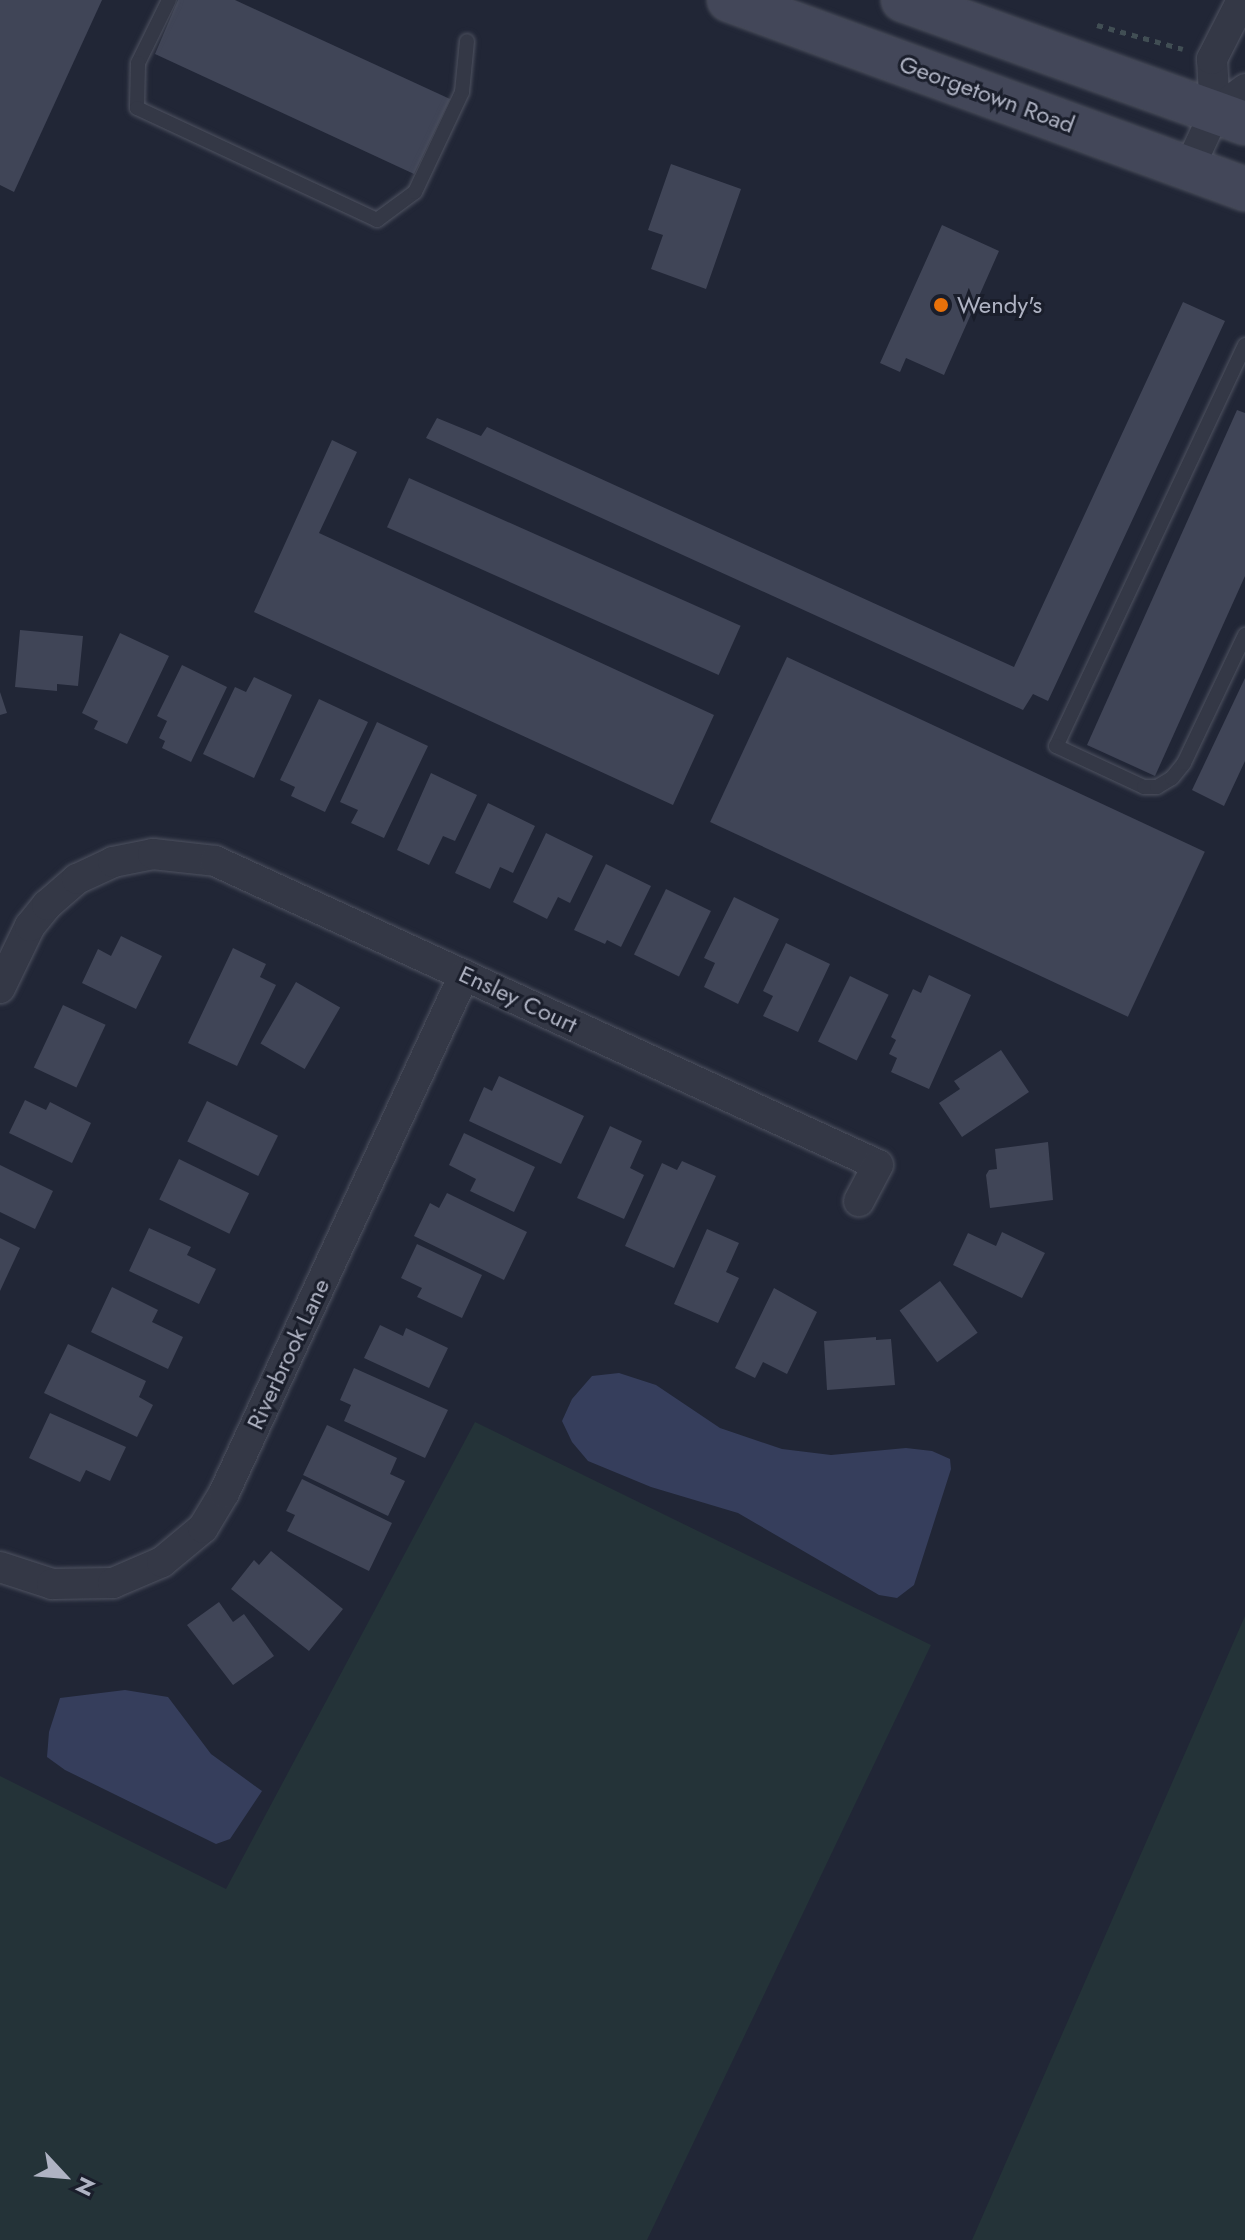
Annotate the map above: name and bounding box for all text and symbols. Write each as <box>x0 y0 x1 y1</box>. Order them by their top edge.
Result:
street label: Georgetown Road <box>895 49 1079 139</box>
place label: Wendy's <box>957 291 1042 319</box>
marker: Wendy's <box>932 296 950 314</box>
street label: Ensley Court <box>454 959 582 1039</box>
street label: Riverbrook Lane <box>240 1274 336 1434</box>
north arrow <box>24 2136 104 2216</box>
text: N <box>67 2172 104 2201</box>

